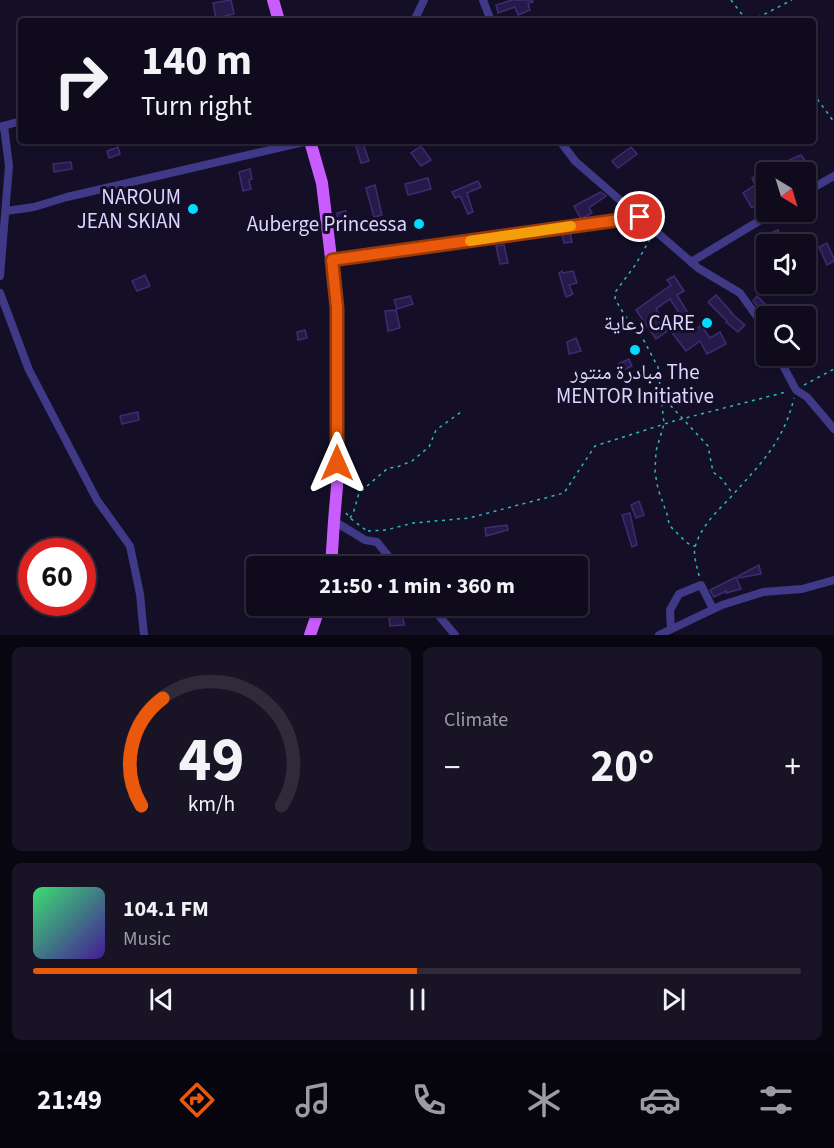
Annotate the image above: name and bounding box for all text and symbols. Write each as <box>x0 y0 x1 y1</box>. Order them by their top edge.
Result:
text: 140 m <box>141 31 252 91</box>
icon: right <box>42 42 120 120</box>
text: Turn right <box>141 87 252 126</box>
north arrow <box>756 162 816 222</box>
map controls <box>756 162 816 366</box>
place label: NAROUM JEAN SKIAN <box>77 182 181 236</box>
pin <box>614 191 665 242</box>
icon: arrive <box>623 200 656 233</box>
marker: NAROUM JEAN SKIAN <box>186 202 200 216</box>
place label: Auberge Princessa <box>247 209 407 239</box>
marker: Auberge Princessa <box>412 217 426 231</box>
button: sound <box>756 234 816 294</box>
button: search <box>756 306 816 366</box>
place label: رعاية CARE <box>604 308 695 338</box>
marker: رعاية CARE <box>700 316 714 330</box>
marker: مبادرة منتور The MENTOR Initiative <box>628 343 642 357</box>
place label: مبادرة منتور The MENTOR Initiative <box>556 357 714 411</box>
position arrow <box>305 431 369 495</box>
speed limit sign: 60 <box>18 538 96 616</box>
text: 21:50 · 1 min · 360 m <box>319 570 515 602</box>
text: Climate <box>444 706 508 734</box>
text: 49 <box>179 716 244 805</box>
text: 20° <box>591 735 654 799</box>
text: − <box>444 744 460 791</box>
text: + <box>785 744 801 791</box>
text: km/h <box>188 789 235 820</box>
text: 104.1 FM <box>123 893 209 925</box>
text: Music <box>123 925 171 953</box>
icon: previous <box>145 983 178 1016</box>
icon: pause <box>401 983 434 1016</box>
icon: next <box>657 983 690 1016</box>
icon: directions <box>176 1079 218 1121</box>
icon: music <box>292 1079 334 1121</box>
icon: phone <box>408 1079 450 1121</box>
icon: climate <box>523 1079 565 1121</box>
icon: car <box>639 1079 681 1121</box>
icon: filters <box>755 1079 797 1121</box>
text: 21:49 <box>37 1081 102 1120</box>

